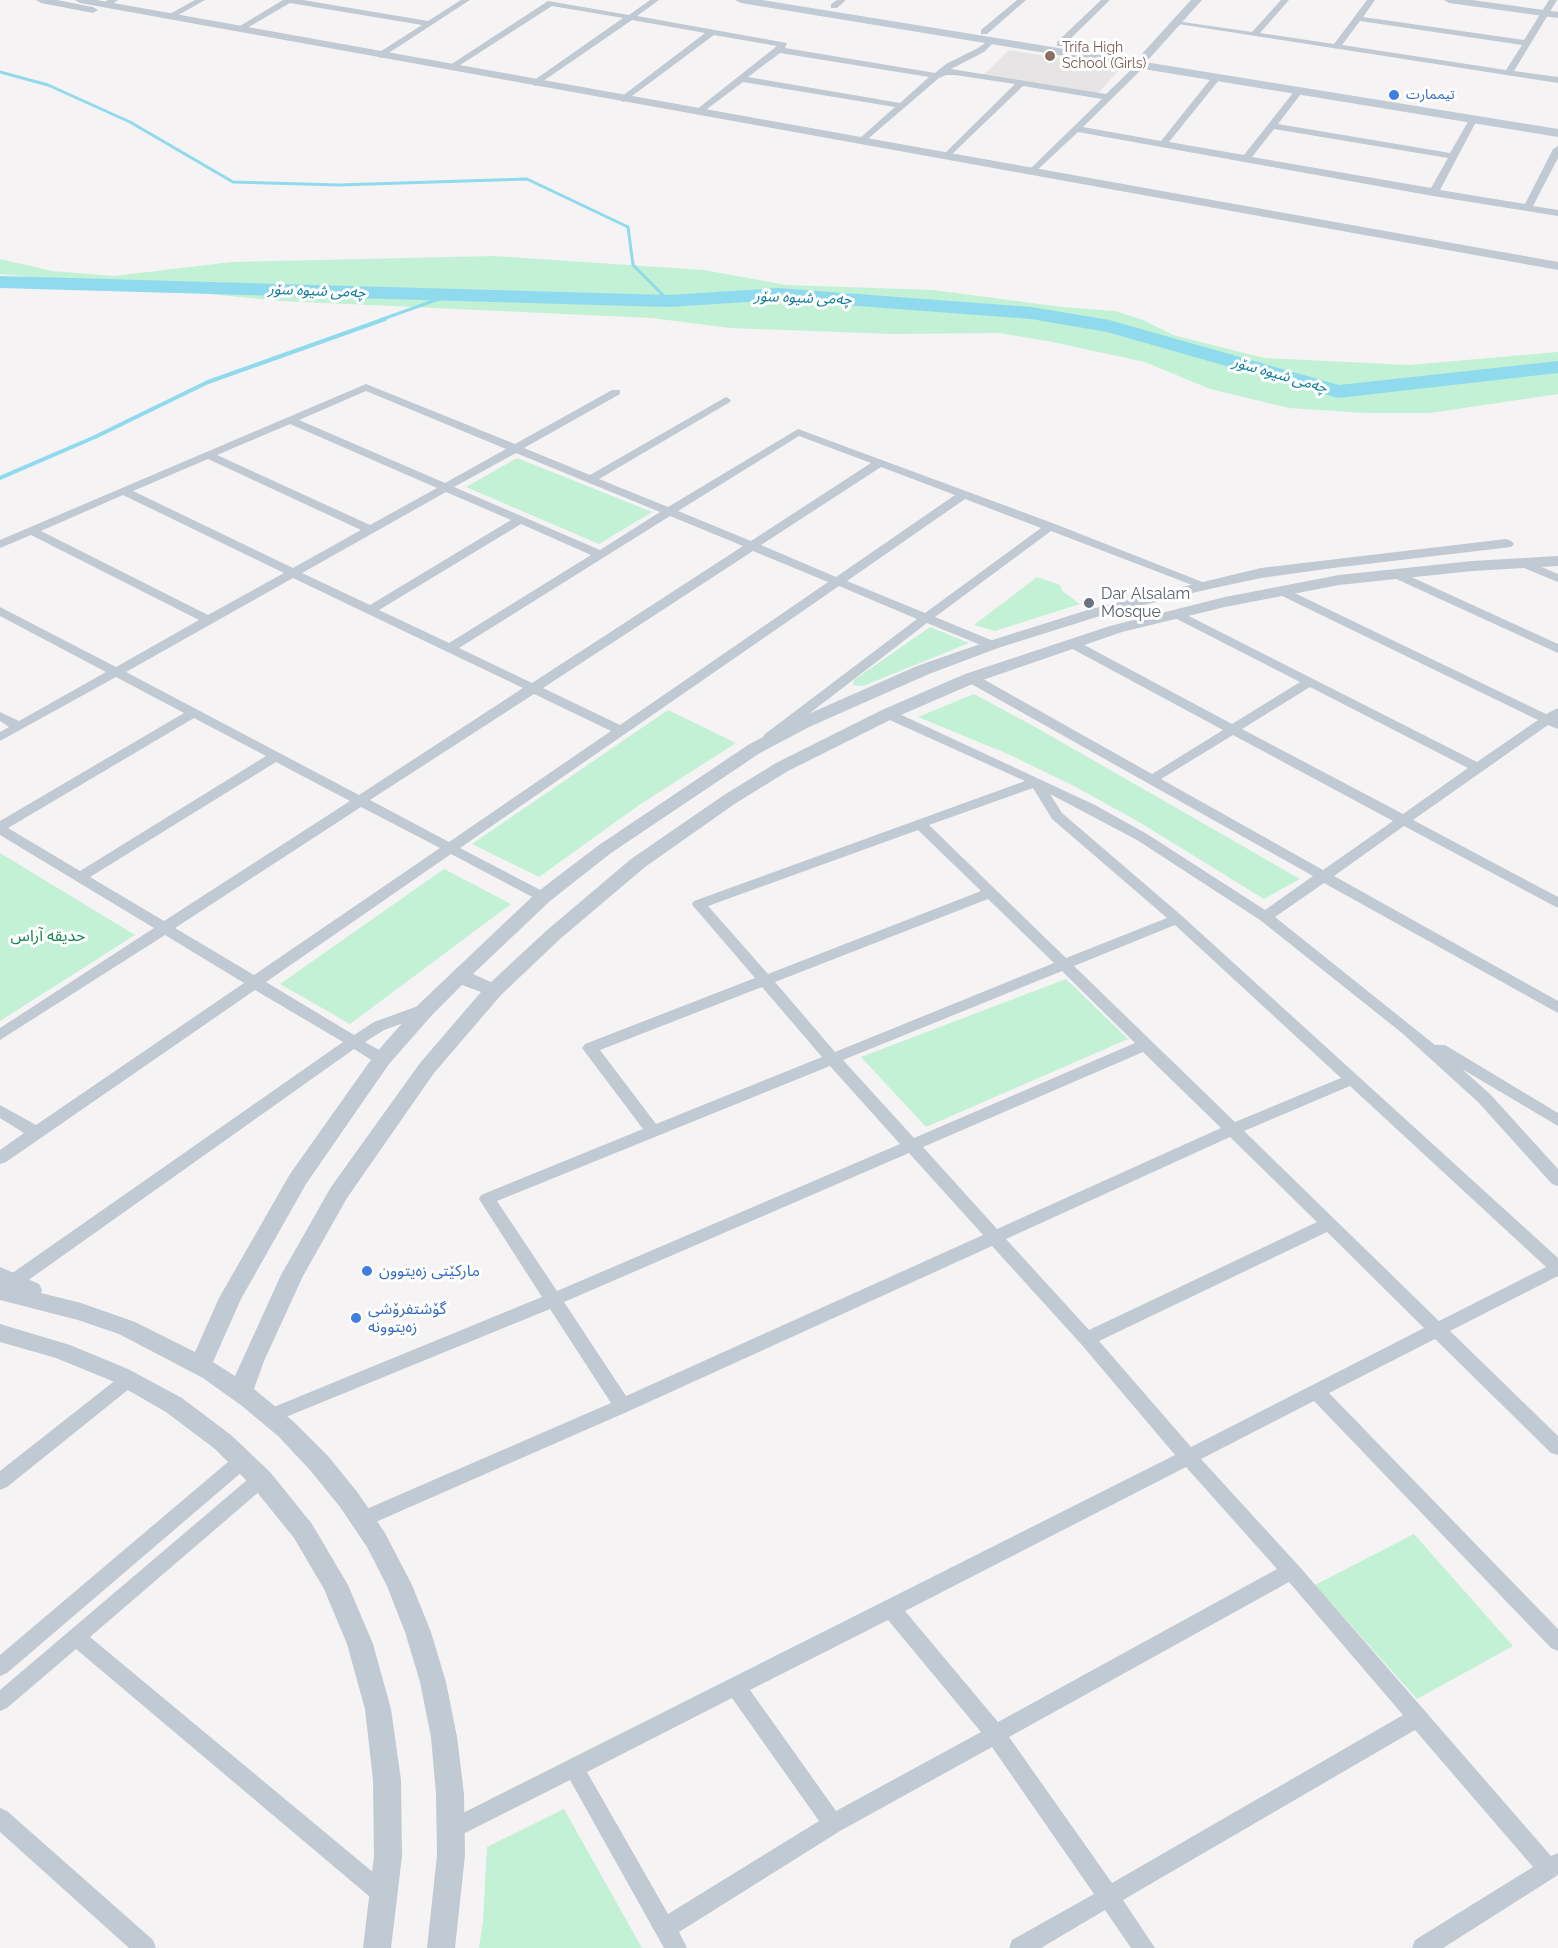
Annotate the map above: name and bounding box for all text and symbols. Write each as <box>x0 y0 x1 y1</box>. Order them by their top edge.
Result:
place label: Trifa High School (Girls) <box>1062 40 1146 72</box>
marker: Trifa High School (Girls) <box>1043 49 1057 63</box>
place label: تیممارت <box>1406 87 1455 103</box>
marker: تیممارت <box>1387 88 1401 102</box>
water label: چەمی شیوە سۆر <box>268 280 366 302</box>
water label: چەمی شیوە سۆر <box>754 287 852 309</box>
water label: چەمی شیوە سۆر <box>1231 353 1329 397</box>
place label: Dar Alsalam Mosque <box>1101 584 1190 622</box>
marker: Dar Alsalam Mosque <box>1082 596 1096 610</box>
park label: حديقه آراس <box>11 926 85 946</box>
place label: مارکێتی زەیتوون <box>379 1261 480 1281</box>
marker: مارکێتی زەیتوون <box>360 1264 374 1278</box>
place label: گۆشتفرۆشی زەیتوونە <box>368 1299 446 1337</box>
marker: گۆشتفرۆشی زەیتوونە <box>349 1311 363 1325</box>

